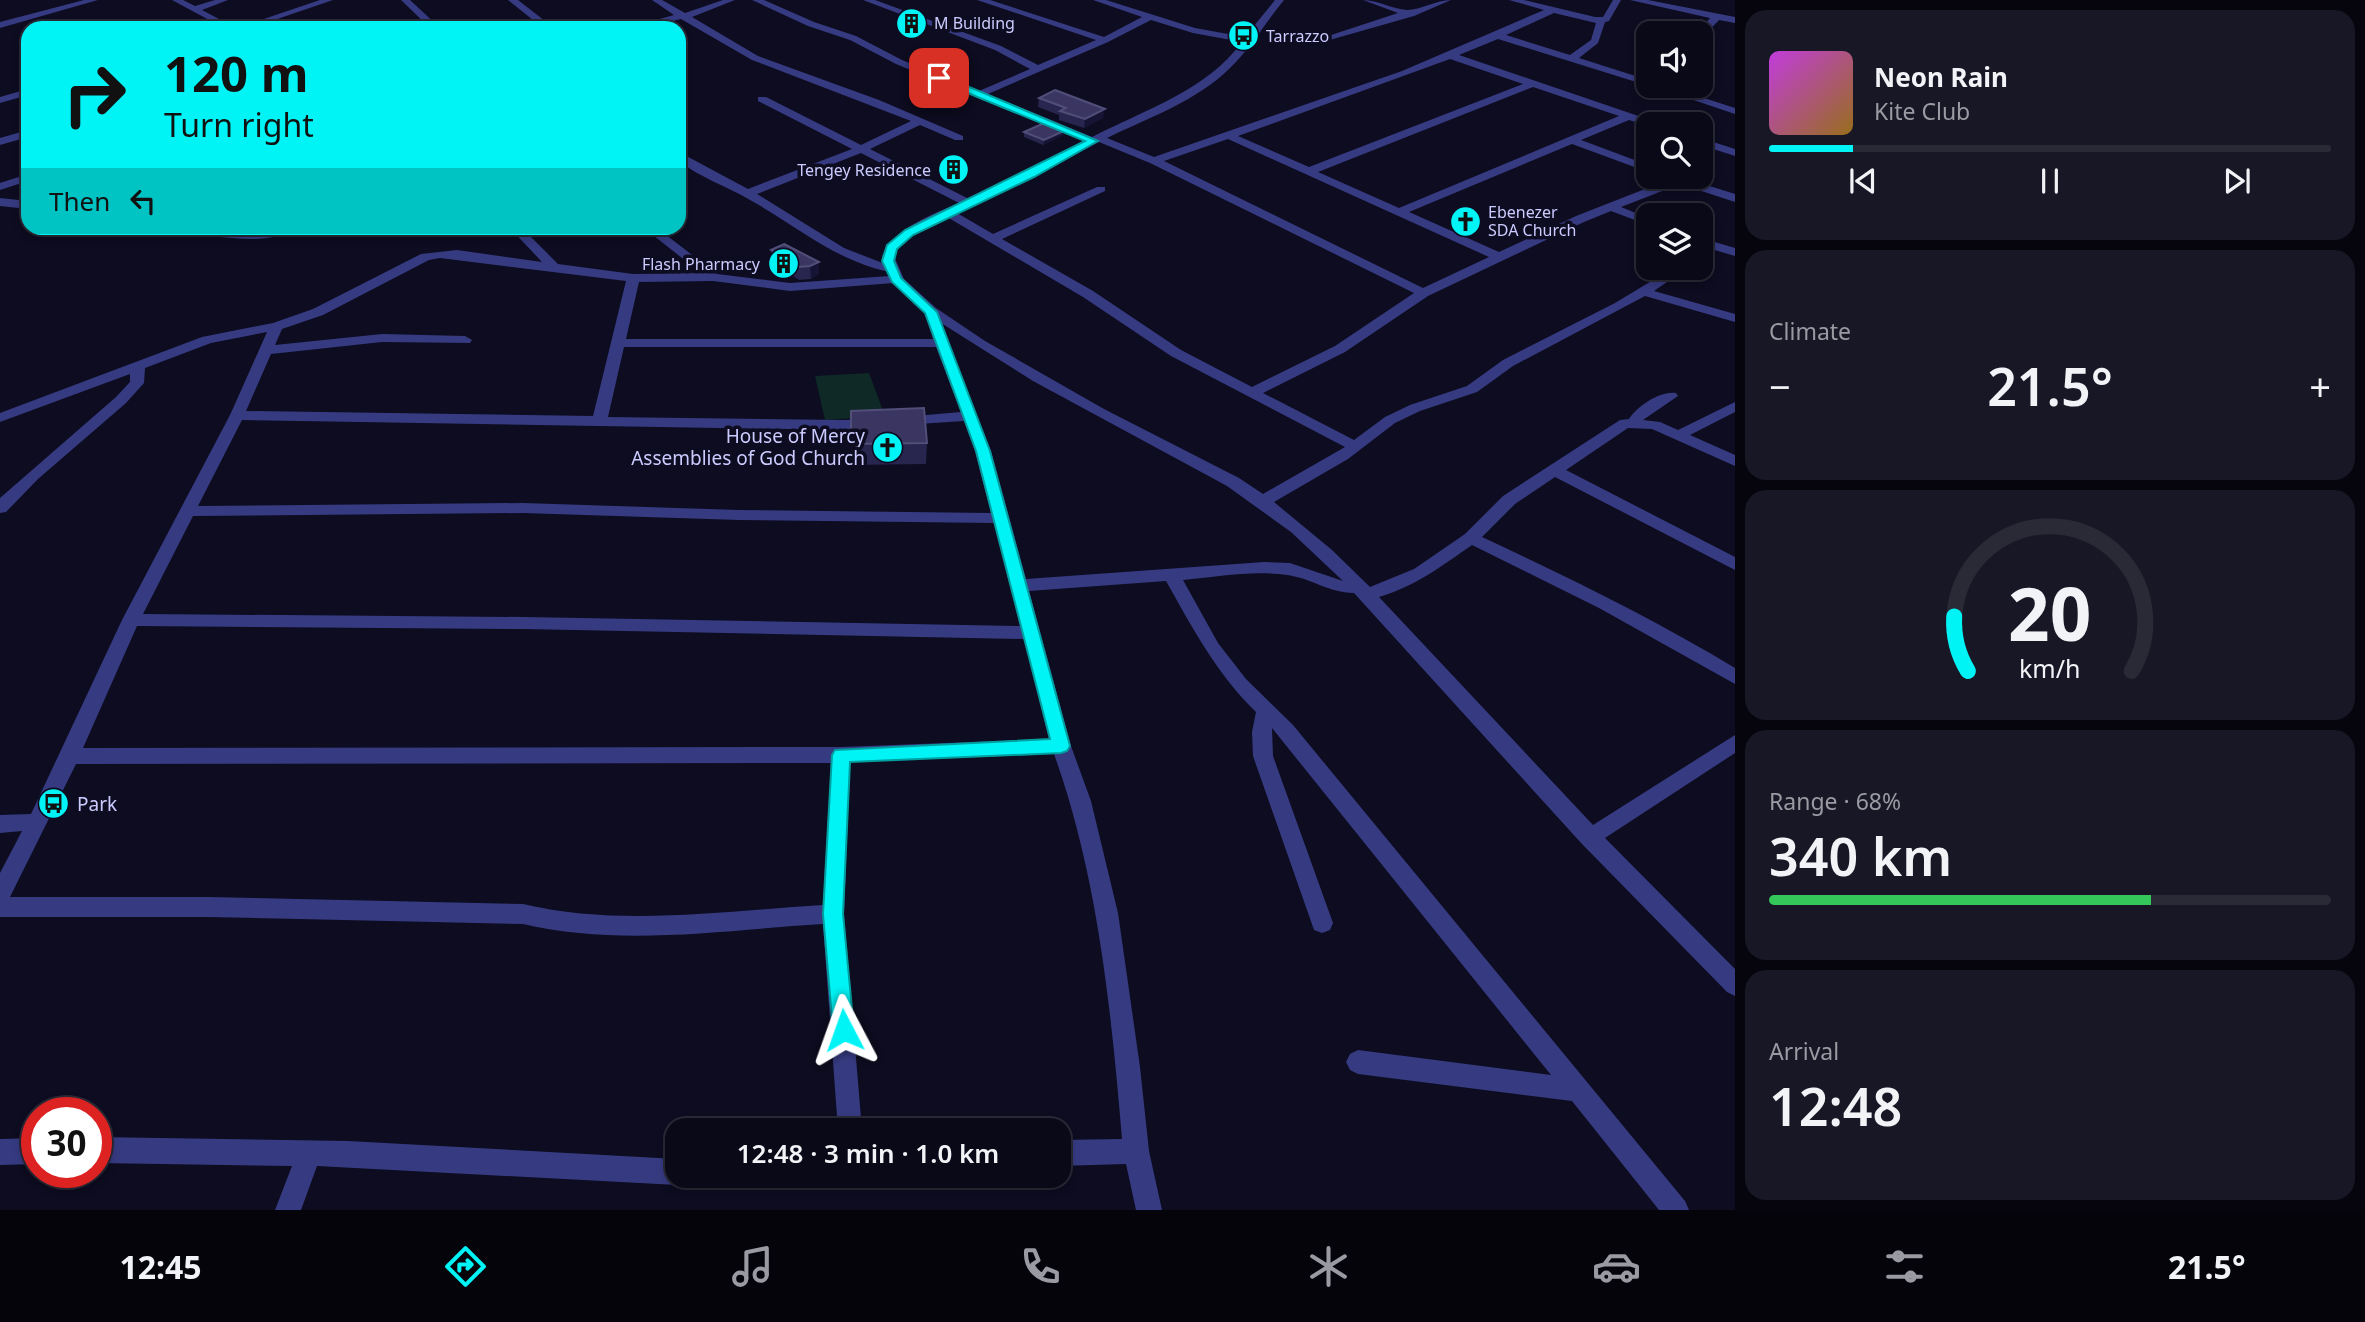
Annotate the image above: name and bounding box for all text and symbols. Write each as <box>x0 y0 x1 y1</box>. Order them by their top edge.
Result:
building icon: M Building <box>894 6 928 40</box>
place label: M Building <box>934 12 1015 34</box>
bus stop icon: Tarrazzo <box>1226 19 1260 53</box>
map controls <box>1636 21 1713 280</box>
button: sound <box>1636 21 1713 98</box>
place label: Tarrazzo <box>1266 25 1329 47</box>
text: 120 m <box>164 40 309 106</box>
pin <box>909 48 969 108</box>
icon: right <box>49 49 140 140</box>
icon: arrive <box>920 59 958 97</box>
text: Neon Rain <box>1874 59 2008 95</box>
text: Kite Club <box>1874 95 1970 127</box>
text: Turn right <box>164 103 314 146</box>
button: search <box>1636 112 1713 189</box>
building icon: Tengey Residence <box>937 153 971 187</box>
place label: Tengey Residence <box>797 159 931 181</box>
icon: previous <box>1844 162 1882 200</box>
icon: pause <box>2031 162 2069 200</box>
icon: next <box>2218 162 2256 200</box>
icon: left <box>124 182 162 220</box>
text: Then <box>49 183 110 219</box>
place label: Ebenezer SDA Church <box>1488 201 1576 241</box>
button: layers <box>1636 203 1713 280</box>
church icon: Ebenezer SDA Church <box>1448 204 1482 238</box>
building icon: Flash Pharmacy <box>766 247 800 281</box>
place label: Flash Pharmacy <box>642 253 761 275</box>
text: Climate <box>1769 315 1851 347</box>
text: 21.5° <box>1987 350 2113 421</box>
text: − <box>1769 360 1791 412</box>
text: + <box>2309 360 2331 412</box>
place label: House of Mercy Assemblies of God Church <box>631 423 865 471</box>
church icon: House of Mercy Assemblies of God Church <box>871 430 905 464</box>
text: 20 <box>2008 563 2092 662</box>
text: km/h <box>2019 651 2081 685</box>
text: Range · 68% <box>1769 785 1901 817</box>
bus stop icon: Park <box>37 787 71 821</box>
place label: Park <box>77 791 117 817</box>
text: 340 km <box>1769 820 1952 891</box>
position arrow <box>807 993 881 1067</box>
text: Arrival <box>1769 1035 1839 1067</box>
text: 12:48 <box>1769 1070 1902 1141</box>
speed limit sign: 30 <box>21 1097 112 1188</box>
text: 12:48 · 3 min · 1.0 km <box>737 1135 999 1171</box>
icon: directions <box>441 1242 490 1291</box>
icon: music <box>728 1242 777 1291</box>
icon: phone <box>1016 1242 1065 1291</box>
icon: climate <box>1304 1242 1353 1291</box>
icon: car <box>1592 1242 1641 1291</box>
icon: filters <box>1880 1242 1929 1291</box>
text: 12:45 <box>119 1245 202 1288</box>
text: 21.5° <box>2168 1245 2246 1288</box>

